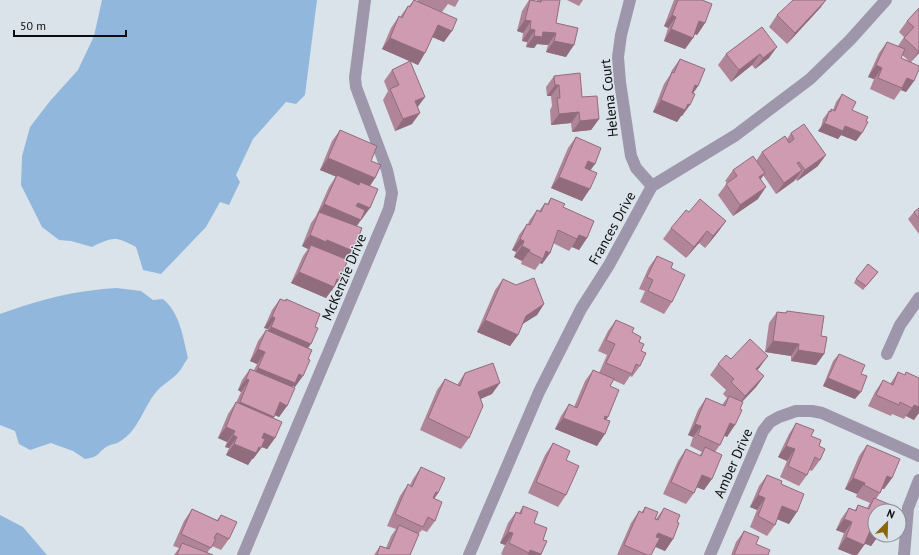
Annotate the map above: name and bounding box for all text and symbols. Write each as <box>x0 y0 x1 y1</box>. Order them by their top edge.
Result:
scale bar <box>14 12 126 38</box>
text: 50 m <box>20 18 46 33</box>
street label: Helena Court <box>596 58 622 138</box>
street label: Frances Drive <box>585 188 639 268</box>
street label: McKenzie Drive <box>318 231 370 323</box>
street label: Amber Drive <box>710 425 756 501</box>
north arrow <box>867 503 907 543</box>
text: N <box>885 506 897 522</box>

